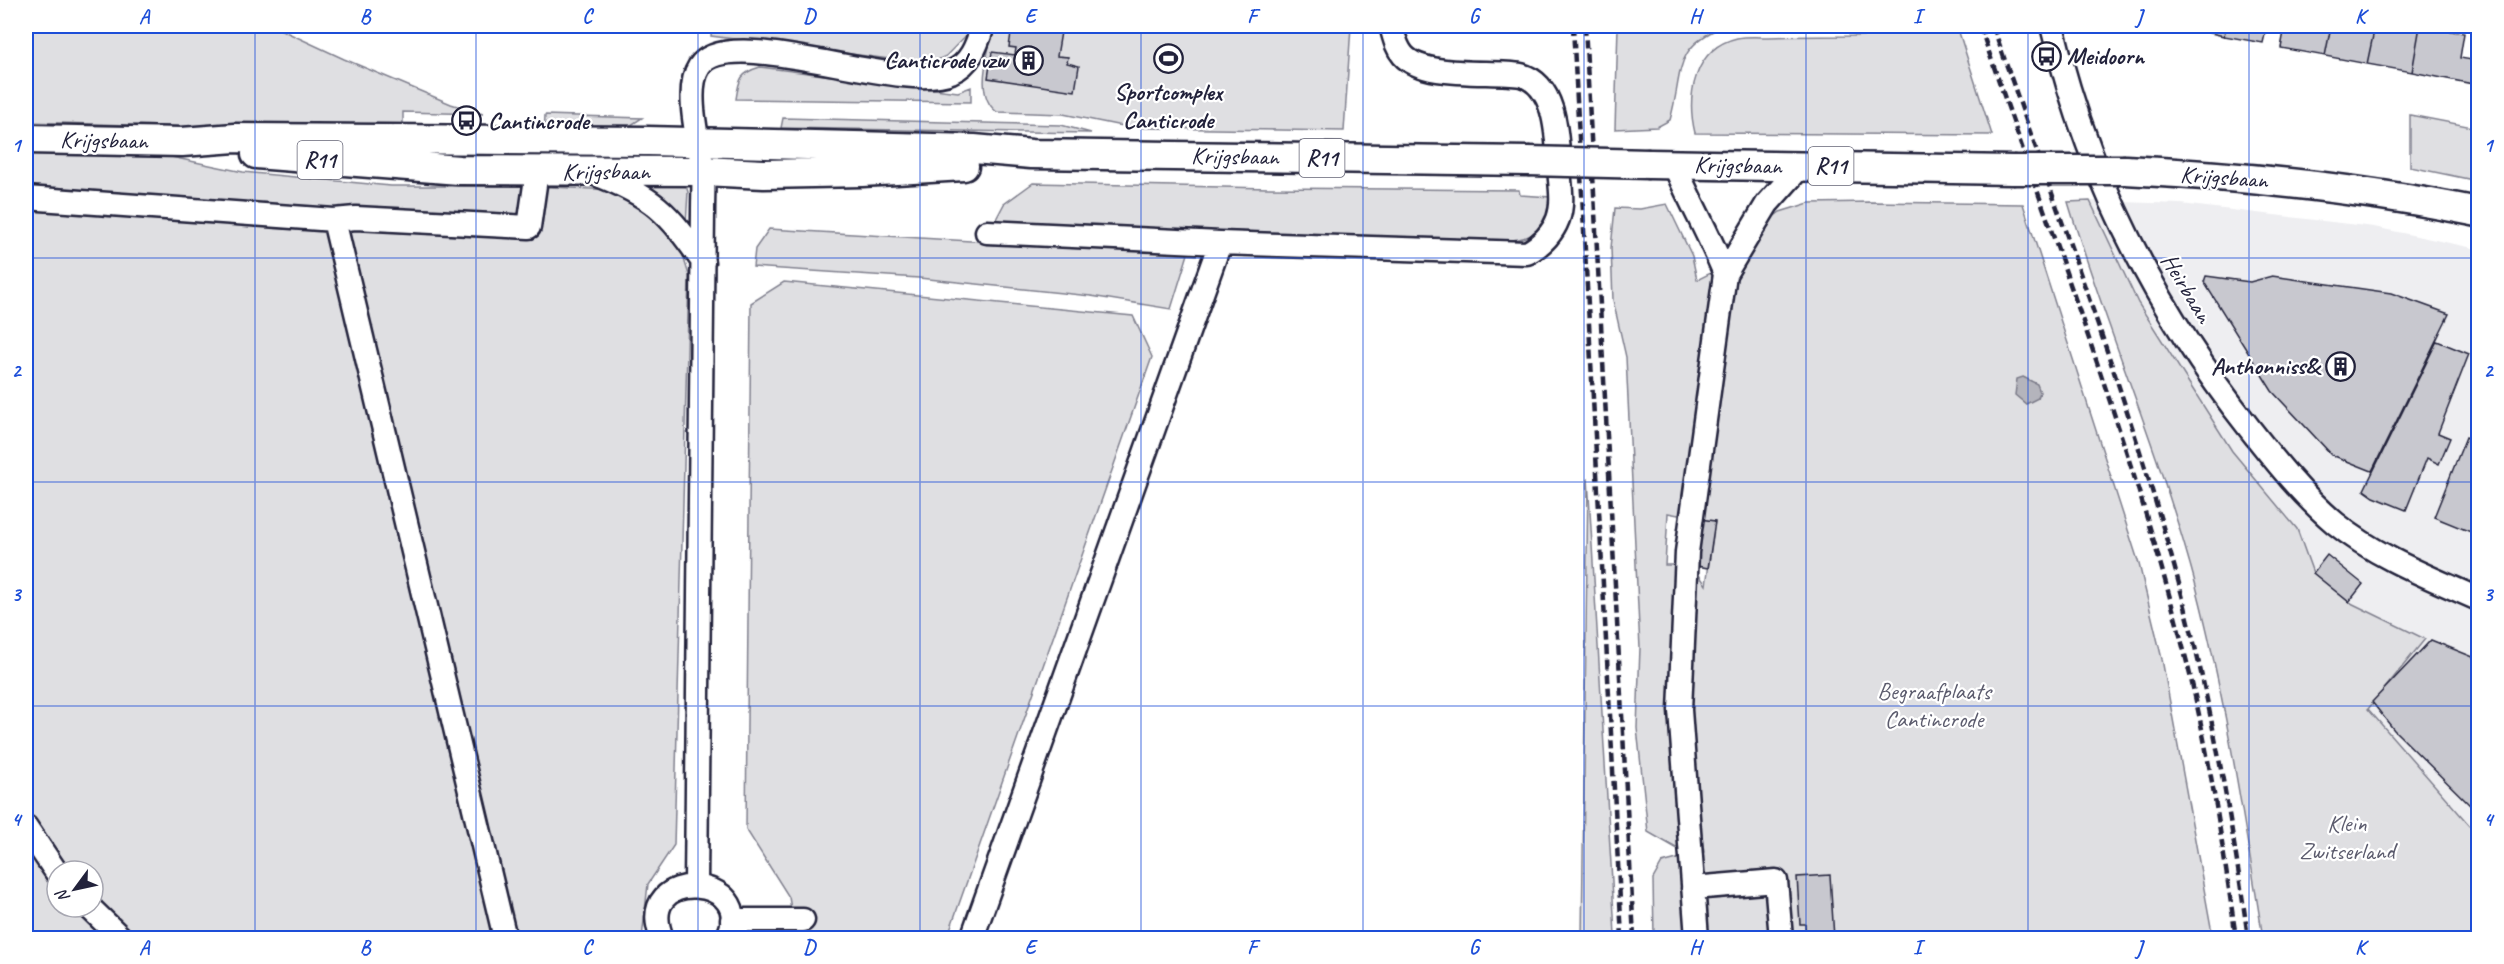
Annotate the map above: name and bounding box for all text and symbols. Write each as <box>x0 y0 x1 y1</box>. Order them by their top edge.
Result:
text: A <box>139 4 151 29</box>
text: B <box>360 4 372 29</box>
text: C <box>582 4 594 29</box>
text: D <box>803 4 817 29</box>
text: E <box>1025 4 1039 29</box>
text: F <box>1247 4 1261 29</box>
text: G <box>1469 4 1482 29</box>
text: H <box>1689 4 1704 29</box>
text: I <box>1913 4 1926 29</box>
text: J <box>2134 4 2146 29</box>
text: K <box>2355 4 2369 29</box>
bus stop icon: Meidoorn <box>2030 40 2062 72</box>
place label: Meidoorn <box>2067 41 2146 71</box>
sports icon: Sportcomplex Canticrode <box>1152 43 1184 75</box>
building icon: Canticrode vzw <box>1013 44 1045 76</box>
place label: Canticrode vzw <box>884 45 1011 75</box>
place label: Sportcomplex Canticrode <box>1114 77 1225 135</box>
bus stop icon: Cantincrode <box>451 105 483 137</box>
place label: Cantincrode <box>488 106 591 136</box>
street label: Krijgsbaan <box>60 124 149 156</box>
text: 1 <box>12 133 23 158</box>
text: 1 <box>2484 133 2495 158</box>
road number: R11 <box>1300 139 1344 177</box>
street label: Krijgsbaan <box>1191 140 1280 172</box>
road number: R11 <box>298 141 342 179</box>
road number: R11 <box>1808 147 1854 185</box>
street label: Krijgsbaan <box>1694 149 1783 181</box>
street label: Krijgsbaan <box>562 156 651 186</box>
street label: Krijgsbaan <box>2179 159 2270 195</box>
street label: Heirbaan <box>2155 248 2220 329</box>
building icon: Anthonniss& <box>2324 350 2356 382</box>
place label: Anthonniss& <box>2211 351 2322 381</box>
text: 2 <box>12 358 23 383</box>
text: 2 <box>2484 358 2495 383</box>
text: 3 <box>12 582 23 607</box>
text: 3 <box>2484 582 2495 607</box>
park label: Begraafplaats Cantincrode <box>1877 676 1993 734</box>
text: 4 <box>12 807 24 832</box>
text: 4 <box>2484 807 2496 832</box>
park label: Klein Zwitserland <box>2299 808 2398 866</box>
north arrow <box>45 859 105 919</box>
text: N <box>50 884 74 906</box>
text: A <box>139 935 151 960</box>
text: B <box>360 935 372 960</box>
text: C <box>582 935 594 960</box>
text: D <box>803 935 817 960</box>
text: E <box>1025 935 1039 960</box>
text: F <box>1247 935 1261 960</box>
text: G <box>1469 935 1482 960</box>
text: H <box>1689 935 1704 960</box>
text: I <box>1913 935 1926 960</box>
text: J <box>2134 935 2146 960</box>
text: K <box>2355 935 2369 960</box>

